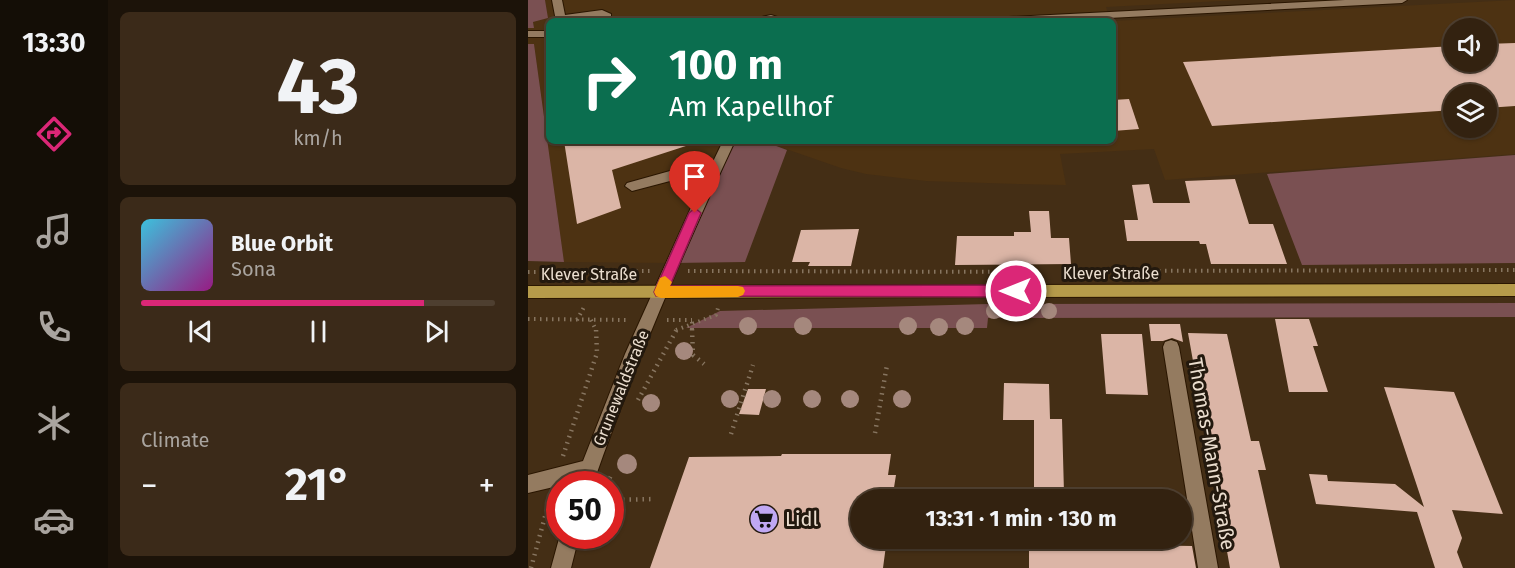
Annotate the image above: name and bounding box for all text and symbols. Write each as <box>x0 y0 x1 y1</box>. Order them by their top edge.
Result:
map controls <box>1443 18 1497 138</box>
button: sound <box>1443 18 1497 72</box>
text: 13:30 <box>22 27 86 59</box>
text: 43 <box>276 40 360 134</box>
text: 100 m <box>669 40 783 90</box>
icon: right <box>570 42 648 120</box>
button: layers <box>1443 84 1497 138</box>
text: Am Kapellhof <box>669 91 832 123</box>
icon: directions <box>33 113 75 155</box>
text: km/h <box>293 126 343 150</box>
pin <box>669 151 720 213</box>
icon: arrive <box>678 160 711 193</box>
icon: music <box>33 210 75 252</box>
text: Blue Orbit <box>231 230 333 257</box>
text: Sona <box>231 257 276 281</box>
position arrow <box>984 259 1048 323</box>
street label: Klever Straße <box>1063 264 1159 283</box>
street label: Klever Straße <box>541 265 637 284</box>
icon: phone <box>33 306 75 348</box>
icon: previous <box>184 315 217 348</box>
icon: pause <box>302 315 335 348</box>
icon: next <box>420 315 453 348</box>
street label: Grunewaldstraße <box>589 327 653 449</box>
street label: Thomas-Mann-Straße <box>1183 356 1241 552</box>
icon: climate <box>33 402 75 444</box>
text: Climate <box>141 428 209 452</box>
text: 21° <box>285 458 351 512</box>
text: − <box>141 466 158 506</box>
text: + <box>479 466 495 506</box>
speed limit sign: 50 <box>546 471 624 549</box>
icon: car <box>33 499 75 541</box>
supermarket icon: Lidl <box>748 503 780 535</box>
text: 13:31 · 1 min · 130 m <box>925 505 1117 532</box>
place label: Lidl <box>785 507 819 531</box>

